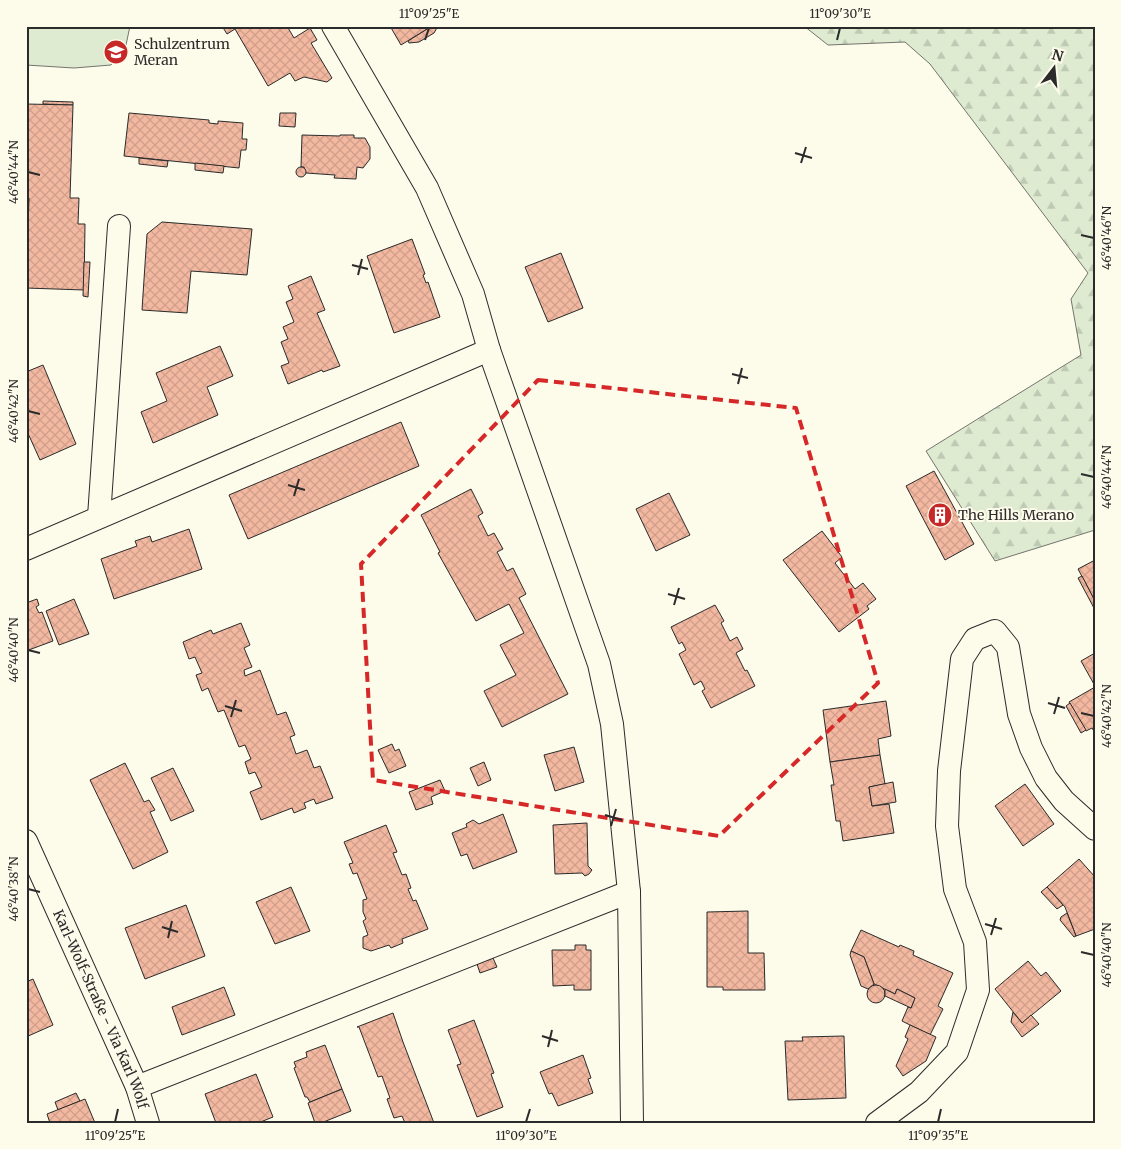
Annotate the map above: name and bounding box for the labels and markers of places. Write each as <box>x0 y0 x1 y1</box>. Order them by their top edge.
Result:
place label: Schulzentrum Meran <box>134 35 230 69</box>
school or university icon: Schulzentrum Meran <box>103 39 129 65</box>
building icon: The Hills Merano <box>927 502 953 528</box>
place label: The Hills Merano <box>958 506 1074 524</box>

